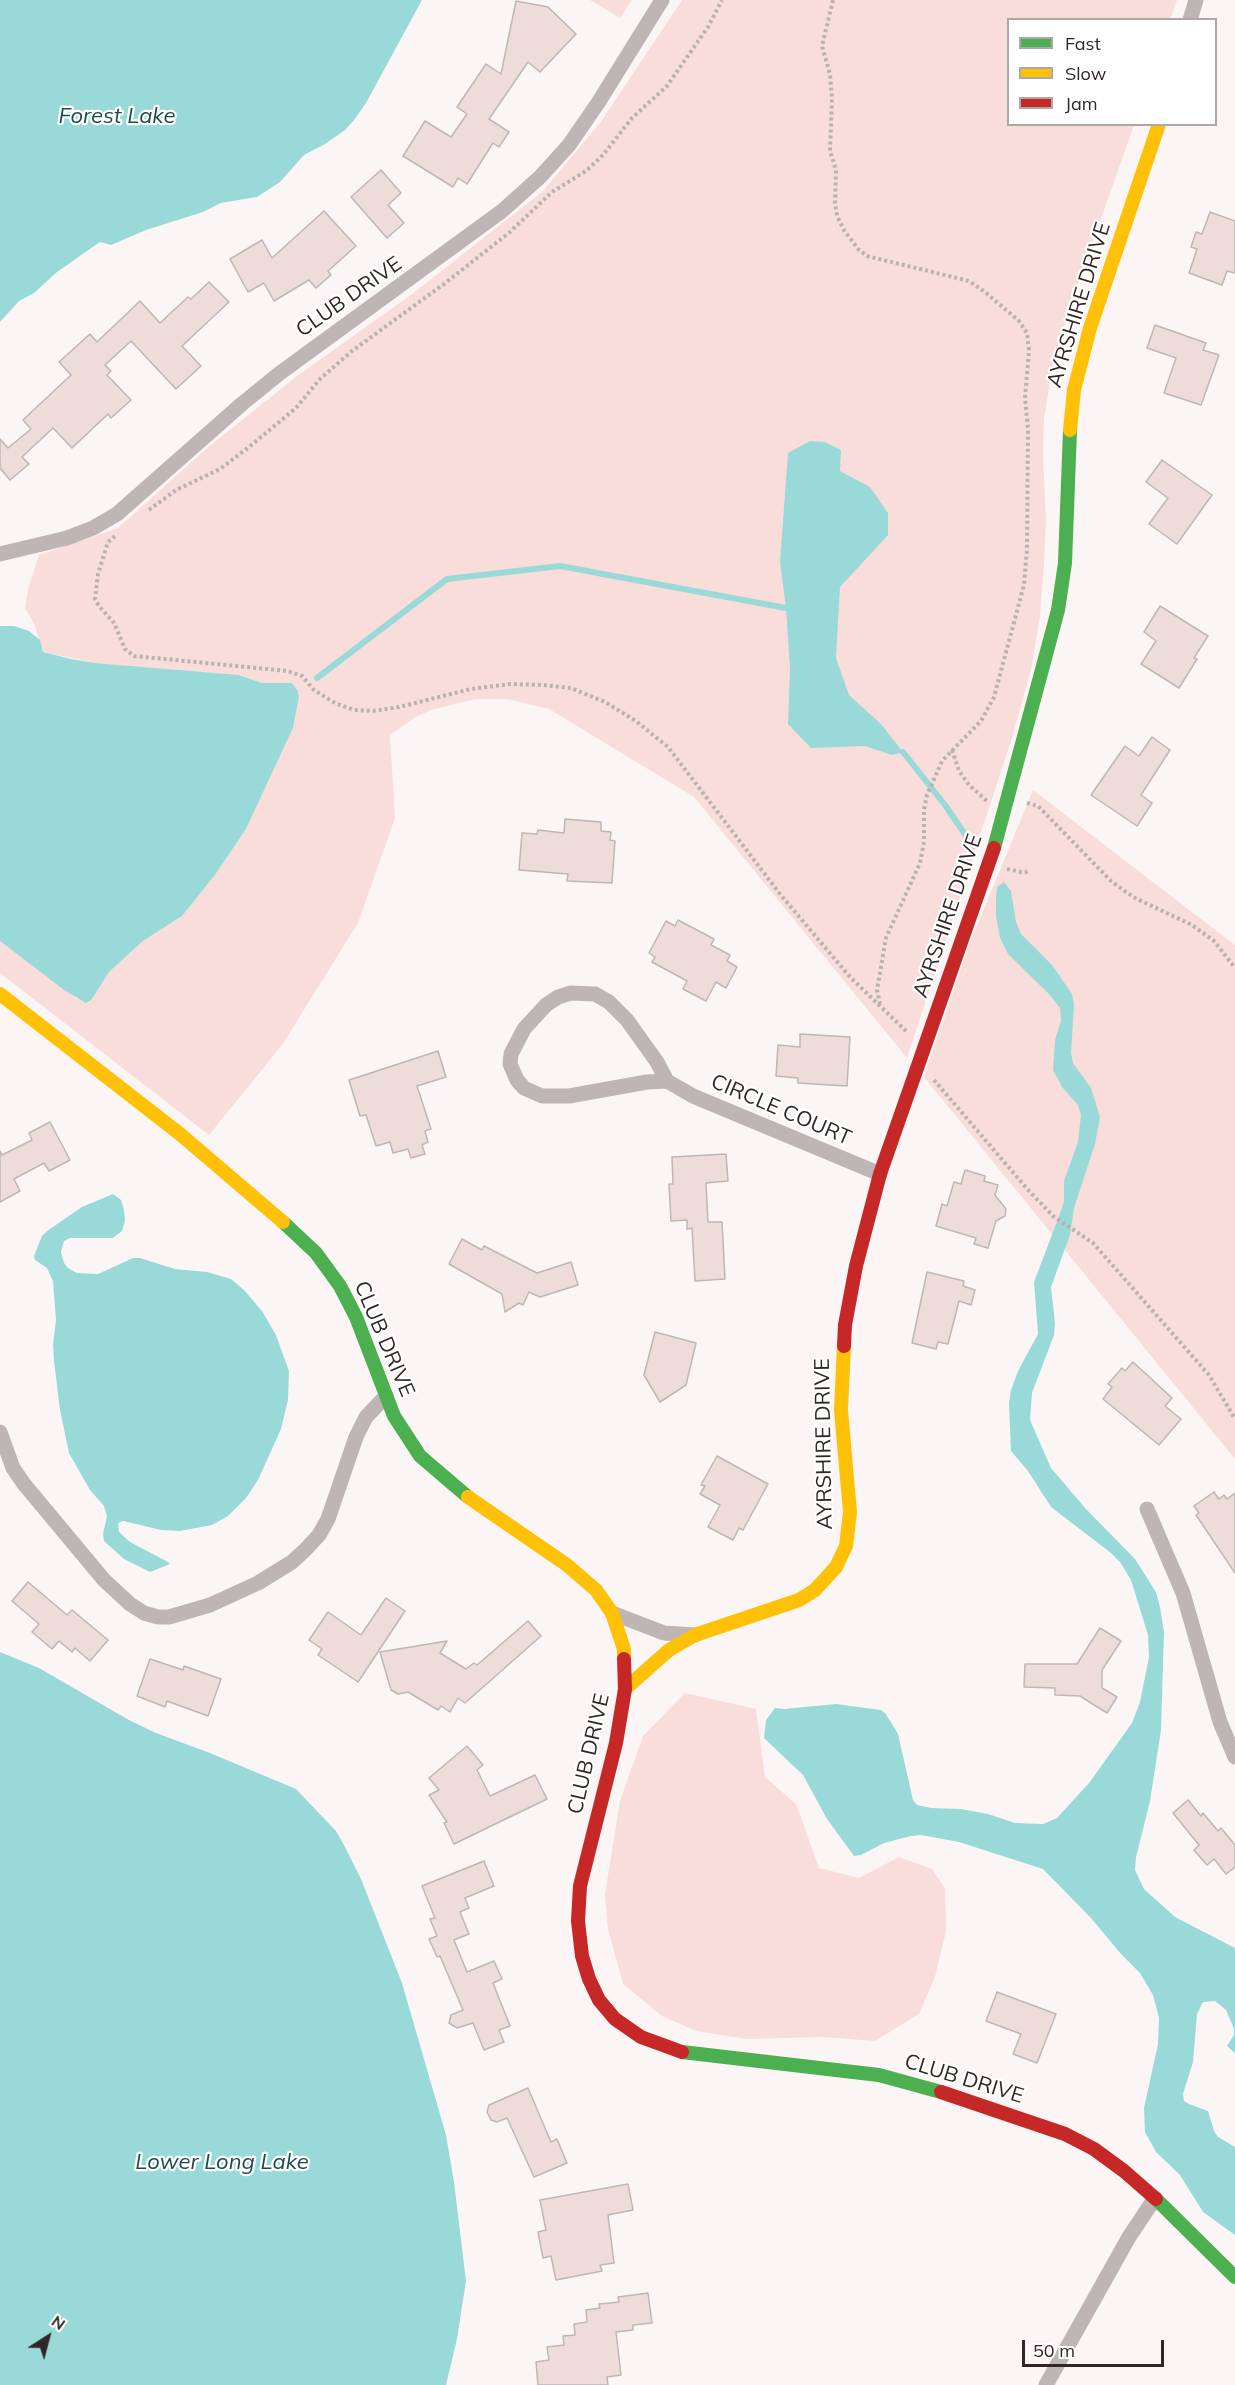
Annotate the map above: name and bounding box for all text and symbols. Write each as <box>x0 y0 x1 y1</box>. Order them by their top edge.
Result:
legend <box>1007 18 1217 126</box>
text: Fast <box>1065 32 1101 55</box>
text: Slow <box>1065 62 1106 85</box>
text: Jam <box>1065 92 1098 115</box>
water label: Forest Lake <box>59 103 175 129</box>
street label: AYRSHIRE DRIVE <box>1042 219 1116 391</box>
street label: CLUB DRIVE <box>291 251 407 343</box>
street label: AYRSHIRE DRIVE <box>908 831 988 1001</box>
street label: CIRCLE COURT <box>707 1069 855 1151</box>
street label: CLUB DRIVE <box>348 1277 420 1401</box>
street label: AYRSHIRE DRIVE <box>810 1358 838 1530</box>
street label: CLUB DRIVE <box>563 1691 615 1817</box>
street label: CLUB DRIVE <box>901 2049 1027 2109</box>
water label: Lower Long Lake <box>135 2149 309 2175</box>
north arrow <box>18 2307 78 2367</box>
text: N <box>48 2311 69 2334</box>
scale bar <box>1025 2328 1168 2366</box>
text: 50 m <box>1033 2339 1075 2362</box>

